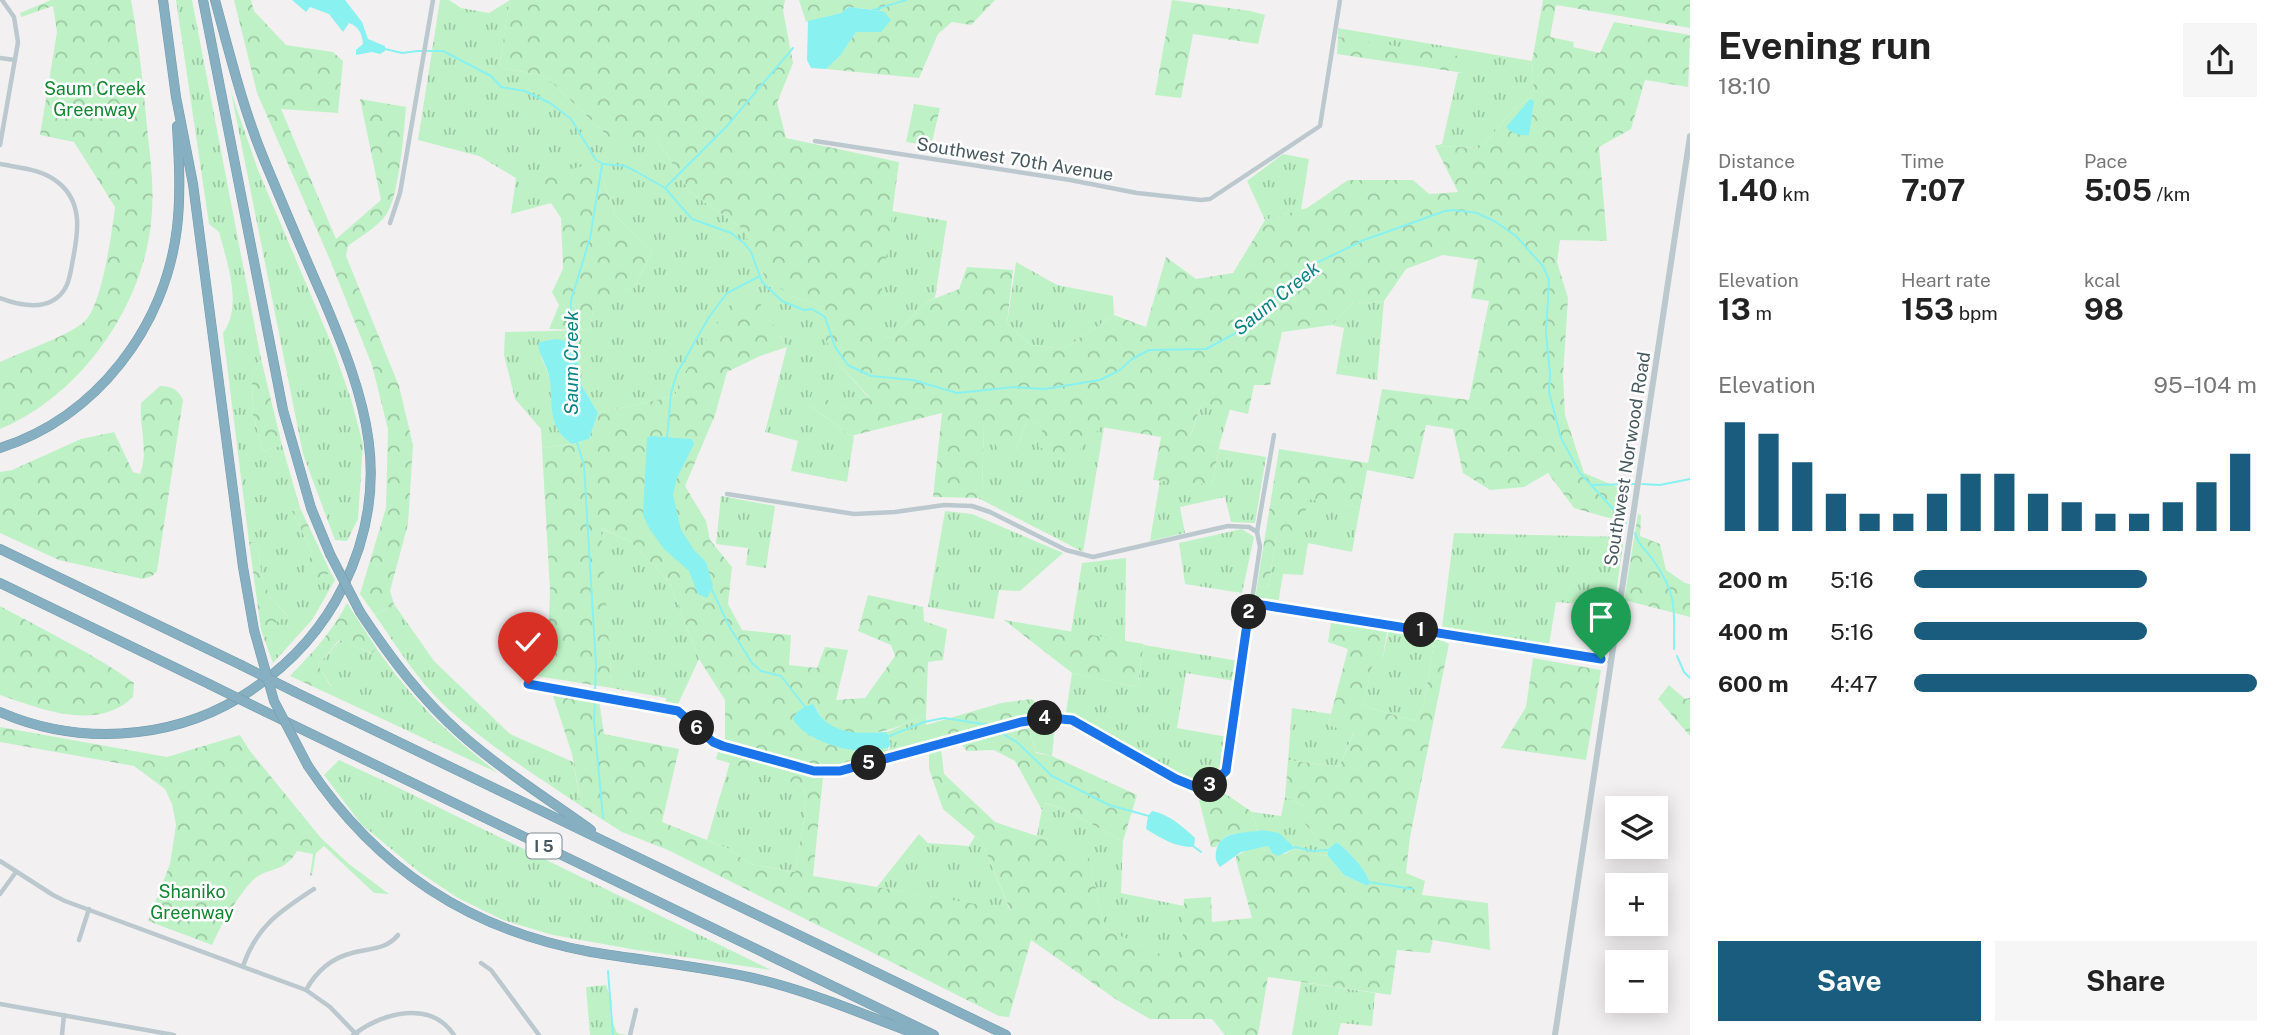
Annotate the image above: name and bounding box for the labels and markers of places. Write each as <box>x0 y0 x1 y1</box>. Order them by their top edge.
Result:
pin <box>1571 587 1631 659</box>
pin: 2 <box>1232 594 1266 630</box>
pin <box>498 612 558 684</box>
pin: 1 <box>1404 612 1438 648</box>
pin: 4 <box>1028 700 1062 736</box>
pin: 6 <box>680 710 714 746</box>
pin: 5 <box>852 746 886 780</box>
pin: 3 <box>1192 768 1228 802</box>

